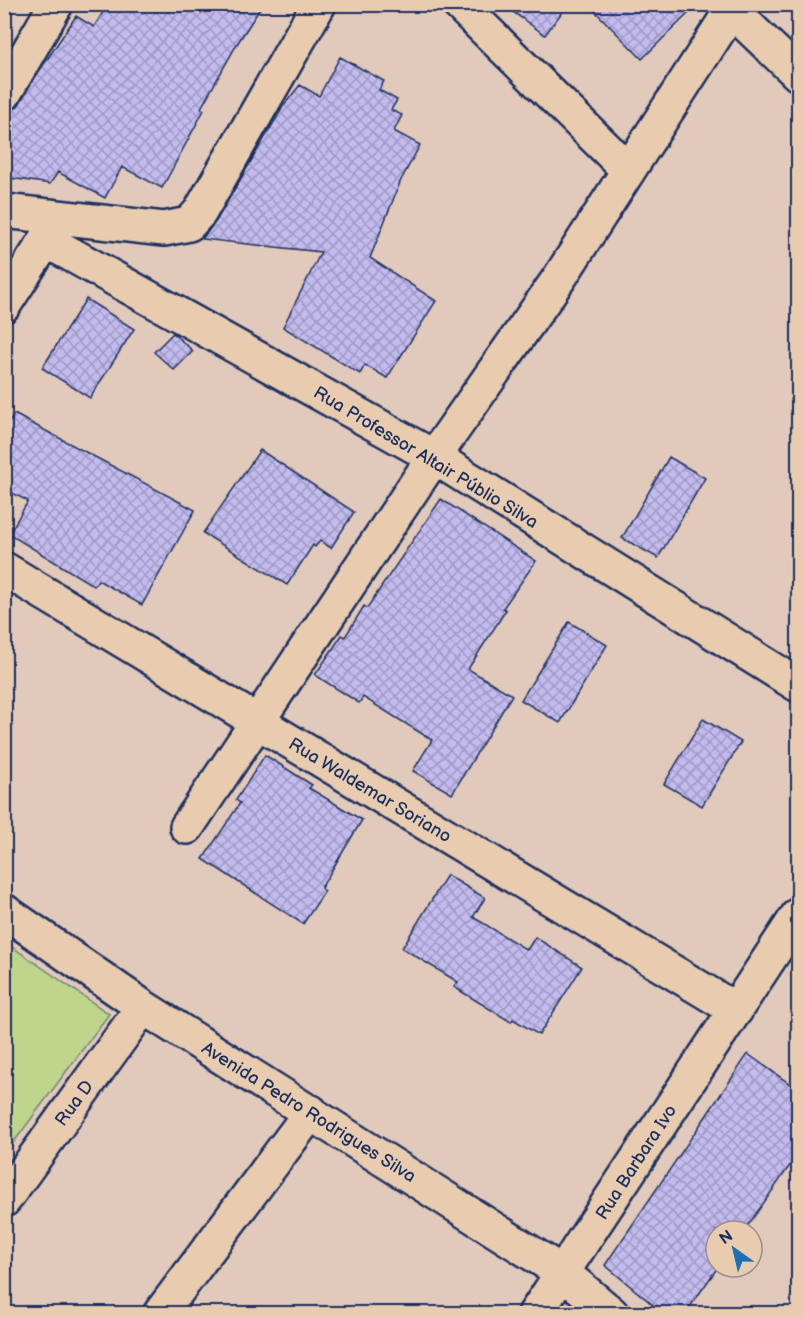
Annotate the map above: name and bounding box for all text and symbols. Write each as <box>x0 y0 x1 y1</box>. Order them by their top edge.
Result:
street label: Rua Professor Altair Públio Silva <box>310 382 542 533</box>
street label: Rua Waldemar Soriano <box>285 734 455 847</box>
street label: Avenida Pedro Rodrigues Silva <box>198 1038 420 1187</box>
street label: Rua D <box>51 1076 98 1130</box>
street label: Rua Barbara Ivo <box>591 1101 681 1224</box>
north arrow <box>704 1219 764 1279</box>
text: N <box>716 1227 737 1249</box>

